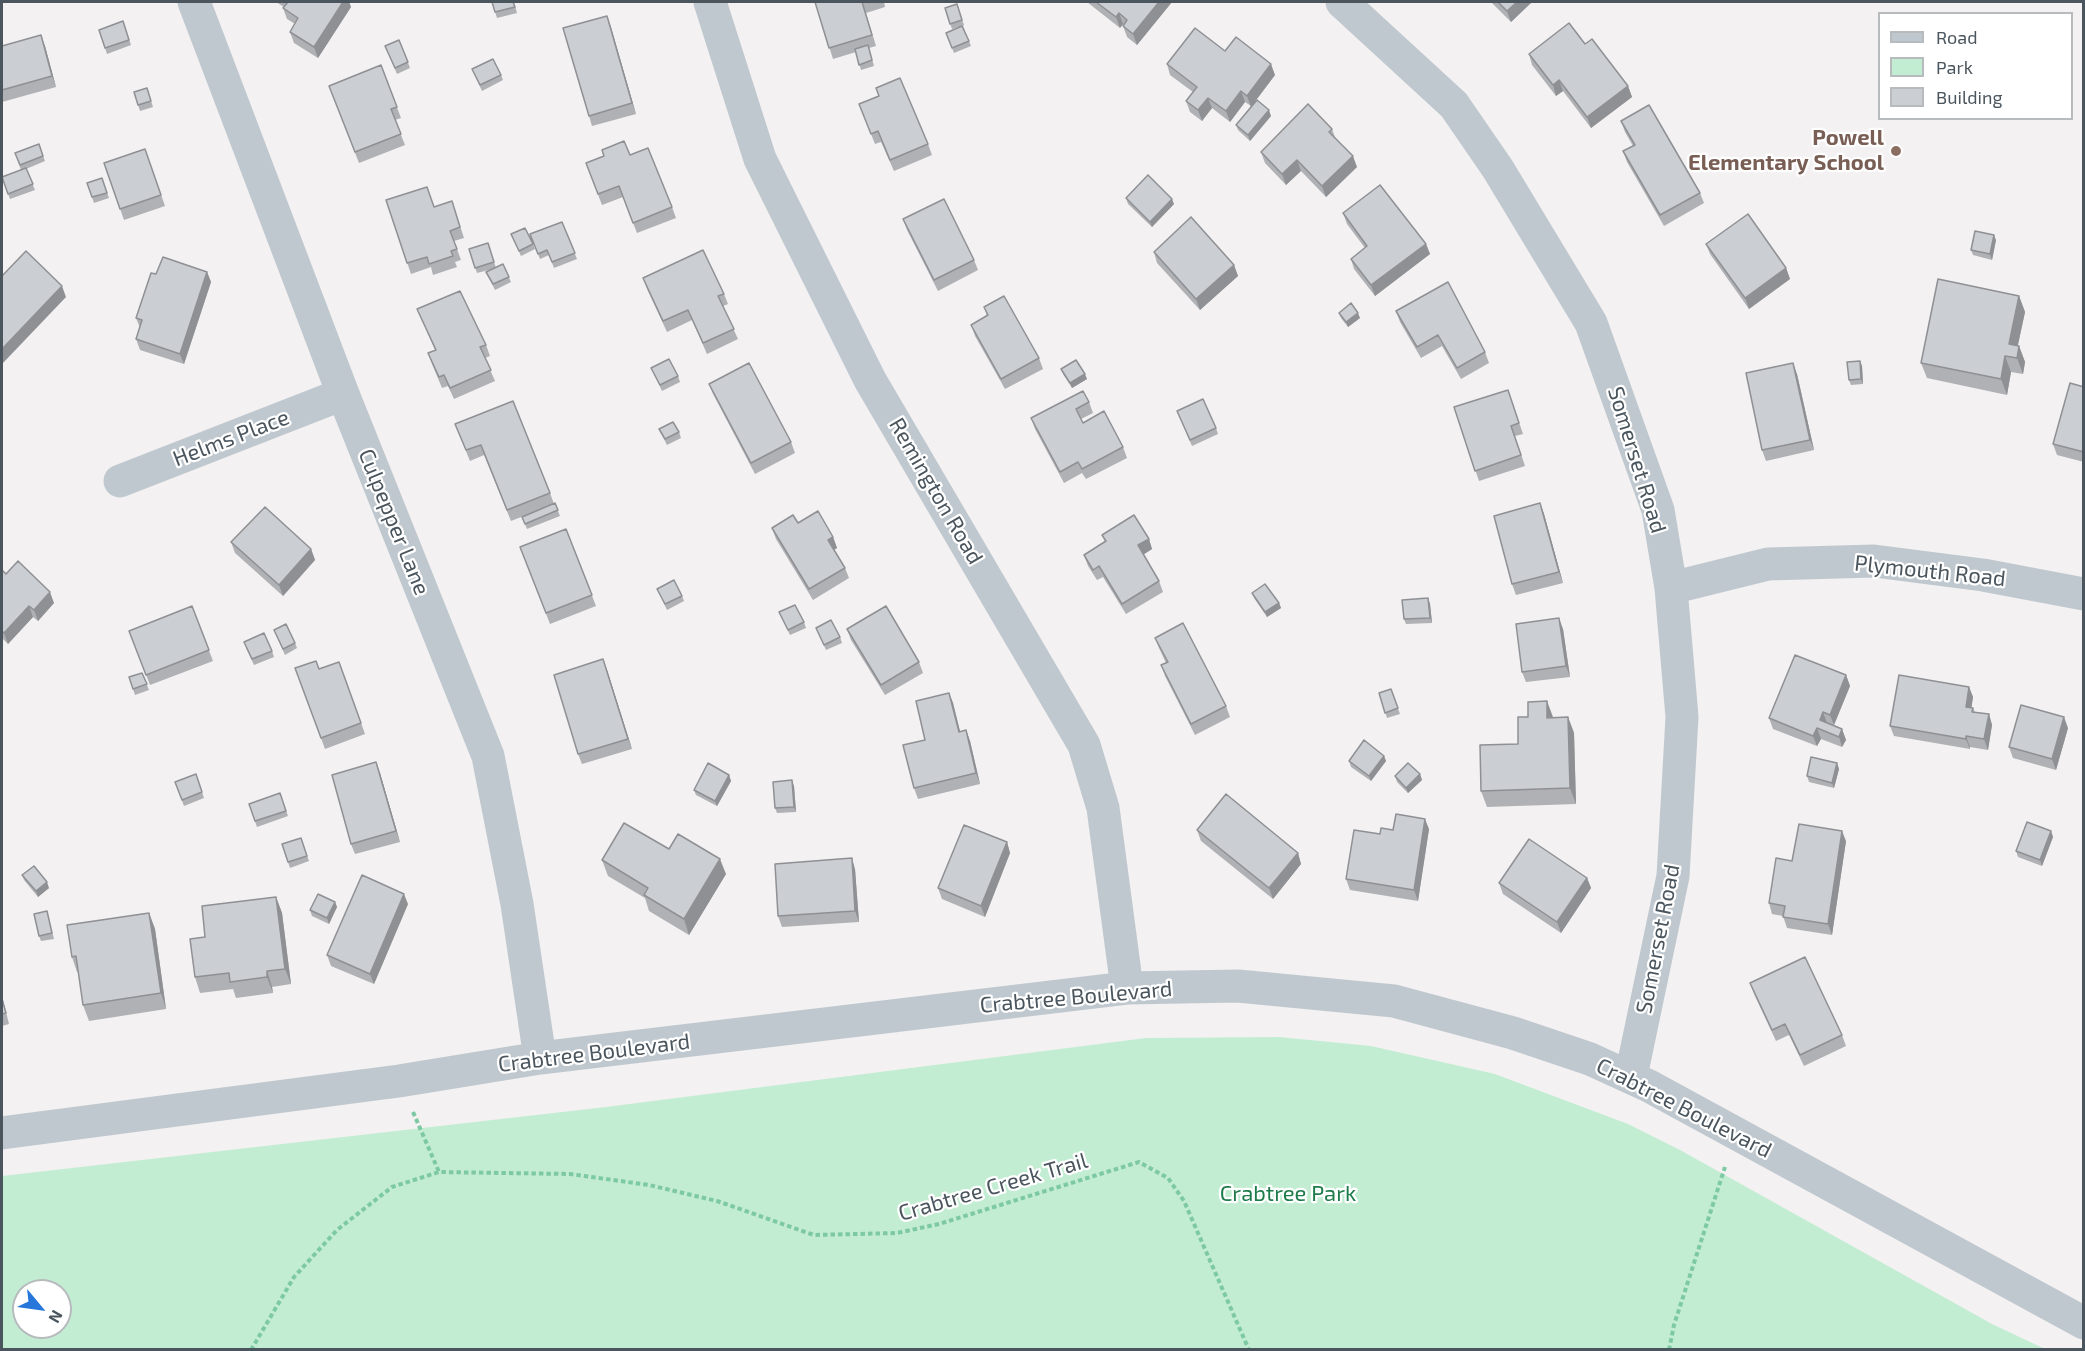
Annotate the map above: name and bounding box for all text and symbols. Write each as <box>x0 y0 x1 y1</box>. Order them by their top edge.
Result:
legend <box>1878 12 2073 120</box>
text: Road <box>1936 26 1977 48</box>
text: Park <box>1936 56 1973 78</box>
text: Building <box>1936 86 2003 108</box>
place label: Powell Elementary School <box>1688 125 1884 176</box>
marker: Powell Elementary School <box>1889 144 1903 158</box>
street label: Somerset Road <box>1602 384 1672 536</box>
street label: Helms Place <box>169 404 293 472</box>
street label: Remington Road <box>883 413 989 569</box>
street label: Culpepper Lane <box>353 445 435 599</box>
street label: Plymouth Road <box>1853 550 2007 592</box>
street label: Somerset Road <box>1631 862 1685 1016</box>
street label: Crabtree Boulevard <box>979 975 1173 1019</box>
street label: Crabtree Boulevard <box>497 1028 691 1078</box>
street label: Crabtree Boulevard <box>1592 1052 1776 1164</box>
street label: Crabtree Creek Trail <box>895 1147 1091 1227</box>
park label: Crabtree Park <box>1220 1181 1356 1207</box>
north arrow <box>12 1279 72 1339</box>
text: N <box>45 1307 68 1327</box>

